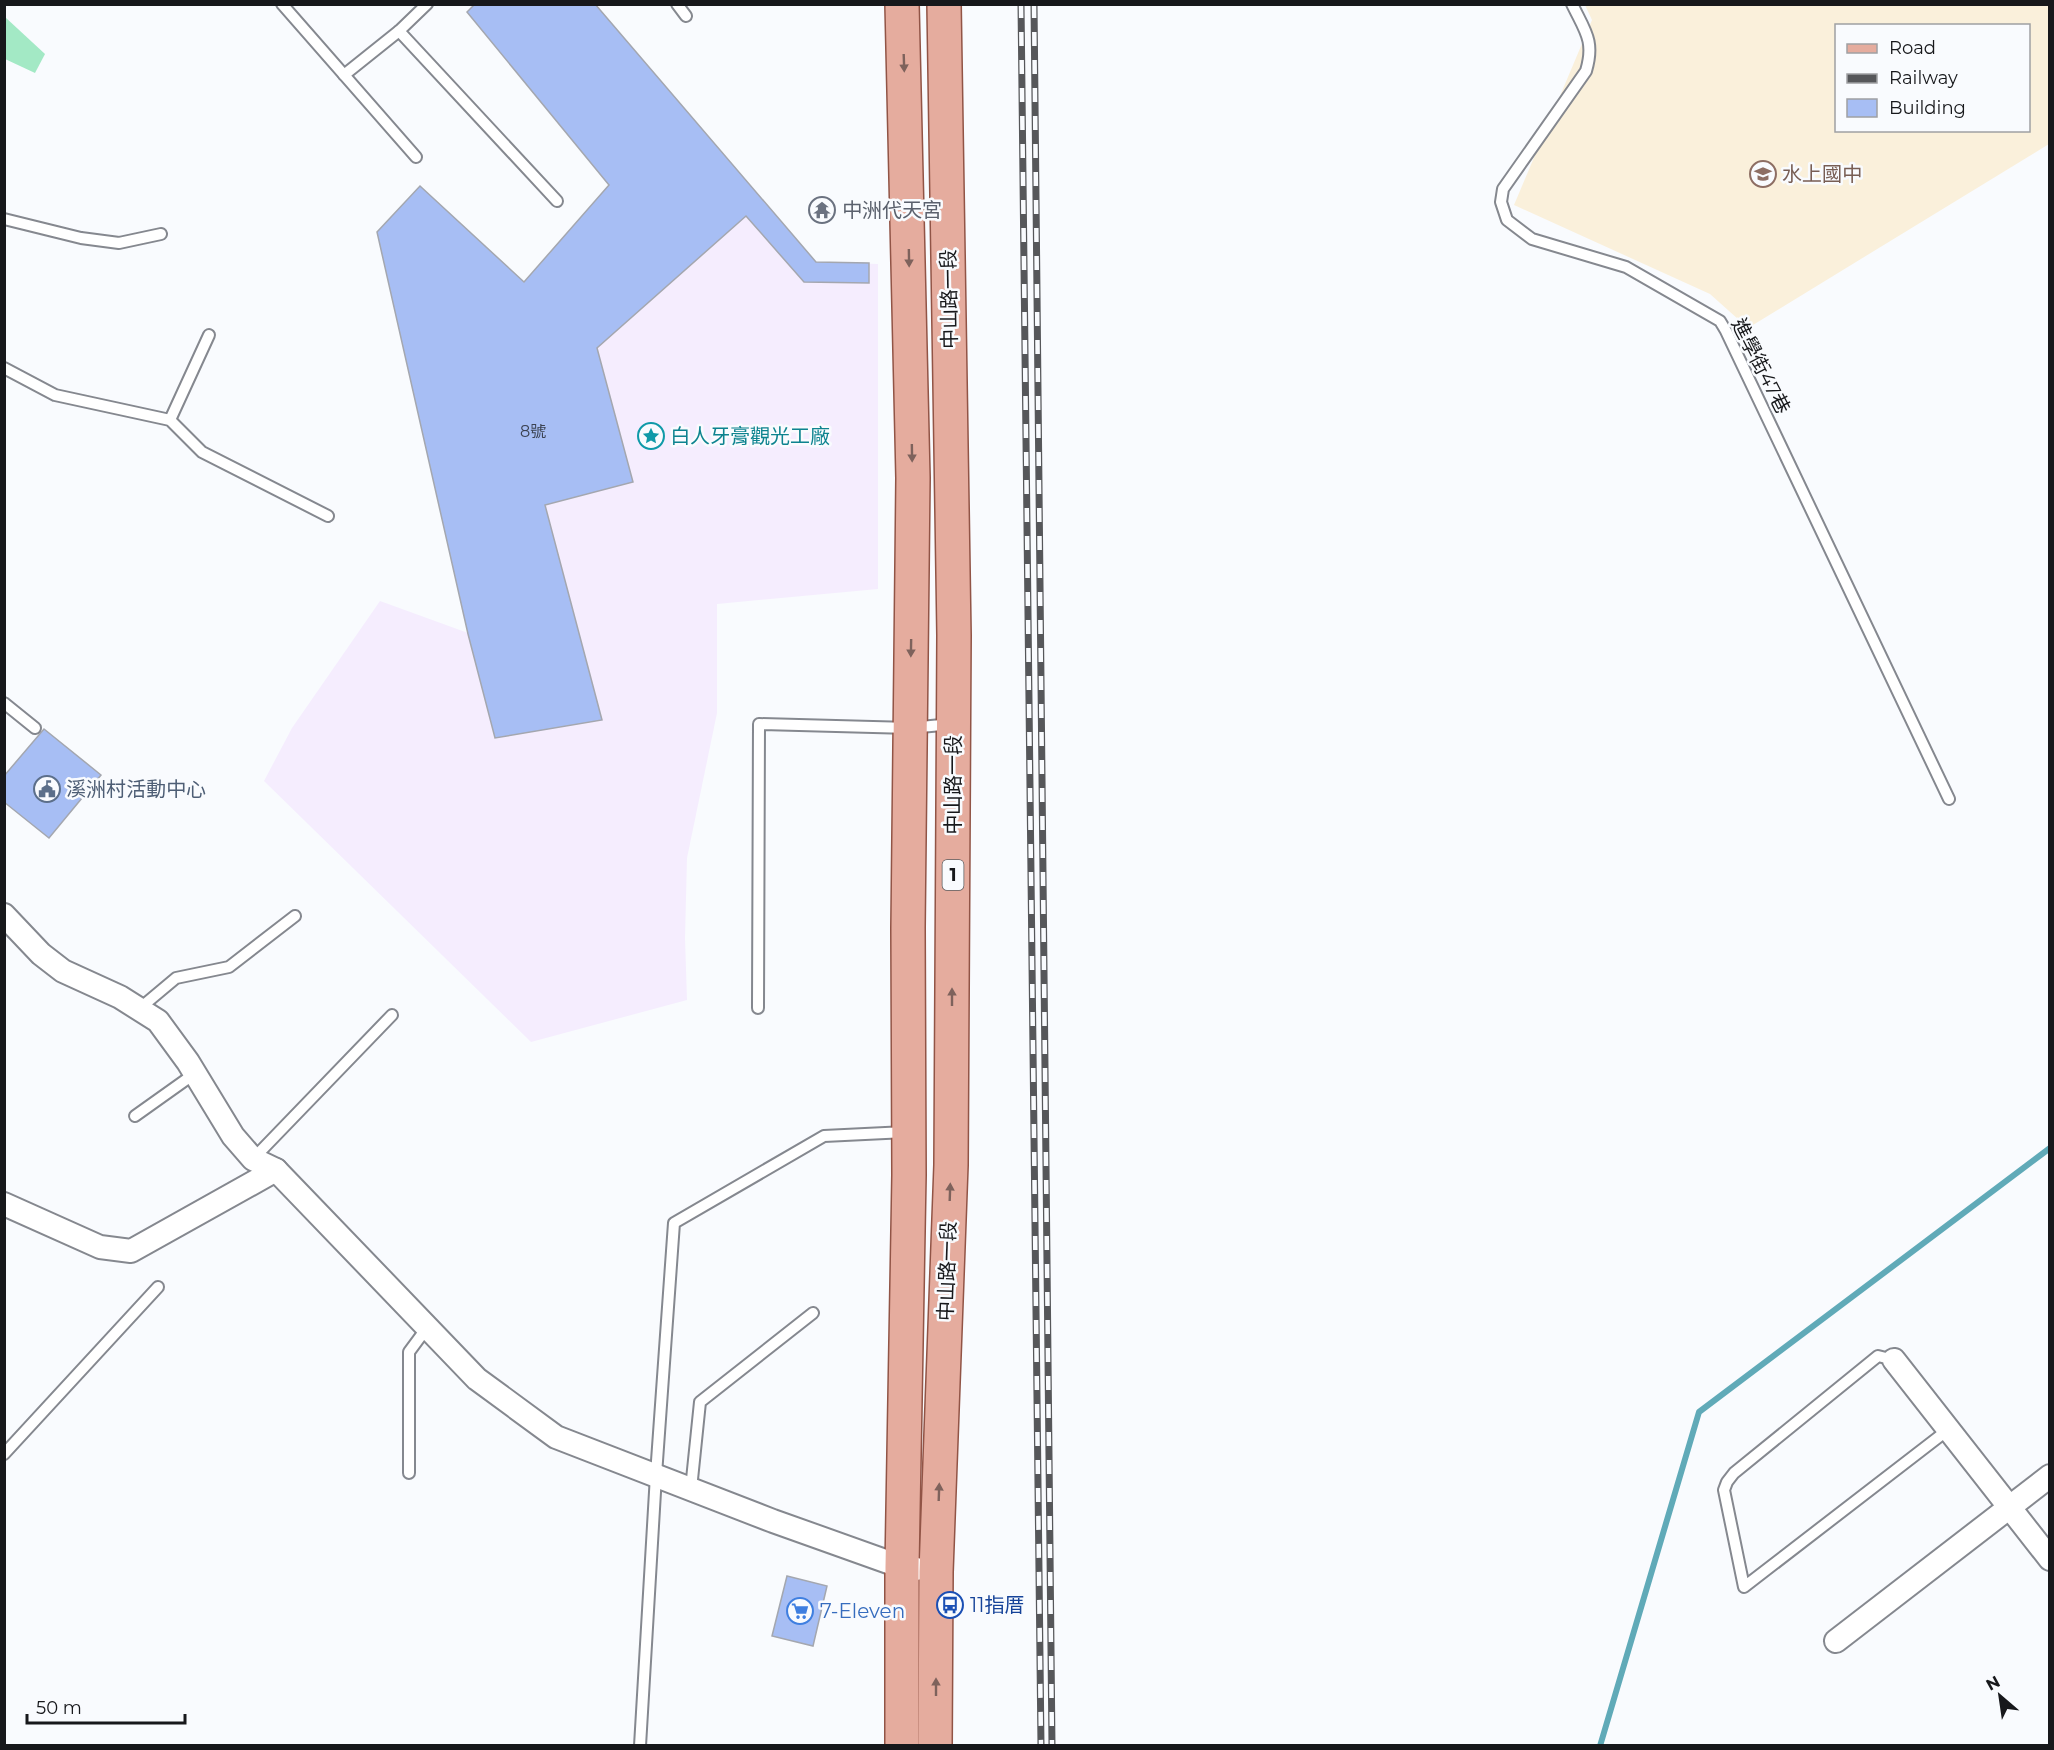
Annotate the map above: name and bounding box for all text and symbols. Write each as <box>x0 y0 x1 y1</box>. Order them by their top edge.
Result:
legend <box>1835 24 2030 132</box>
text: Road <box>1889 37 1936 59</box>
one-way arrow <box>899 53 908 72</box>
text: Railway <box>1889 67 1958 89</box>
text: Building <box>1889 97 1966 119</box>
school or university icon: 水上國中 <box>1748 159 1778 189</box>
place label: 水上國中 <box>1782 162 1862 186</box>
temple icon: 中洲代天宮 <box>807 195 837 225</box>
place label: 中洲代天宮 <box>842 198 942 222</box>
one-way arrow <box>904 248 913 267</box>
street label: 中山路一段 <box>936 249 962 349</box>
street label: 進學街47巷 <box>1727 314 1795 418</box>
place icon: 白人牙膏觀光工廠 <box>636 421 666 451</box>
house number: 8號 <box>520 422 546 441</box>
place label: 白人牙膏觀光工廠 <box>670 424 830 448</box>
one-way arrow <box>908 443 917 462</box>
one-way arrow <box>906 638 916 657</box>
street label: 中山路一段 <box>941 735 965 835</box>
public building icon: 溪洲村活動中心 <box>32 774 62 804</box>
place label: 溪洲村活動中心 <box>66 777 206 801</box>
road number: 1 <box>942 860 964 890</box>
one-way arrow <box>947 988 957 1007</box>
one-way arrow <box>945 1183 954 1202</box>
street label: 中山路一段 <box>933 1221 961 1321</box>
one-way arrow <box>934 1483 944 1502</box>
bus stop icon: 11指厝 <box>935 1590 965 1620</box>
place label: 11指厝 <box>970 1593 1024 1617</box>
supermarket icon: 7-Eleven <box>785 1596 815 1626</box>
place label: 7-Eleven <box>820 1599 905 1623</box>
north arrow <box>1970 1666 2030 1726</box>
text: N <box>1983 1672 2003 1695</box>
one-way arrow <box>931 1678 941 1697</box>
scale bar <box>27 1687 184 1725</box>
text: 50 m <box>36 1697 82 1719</box>

